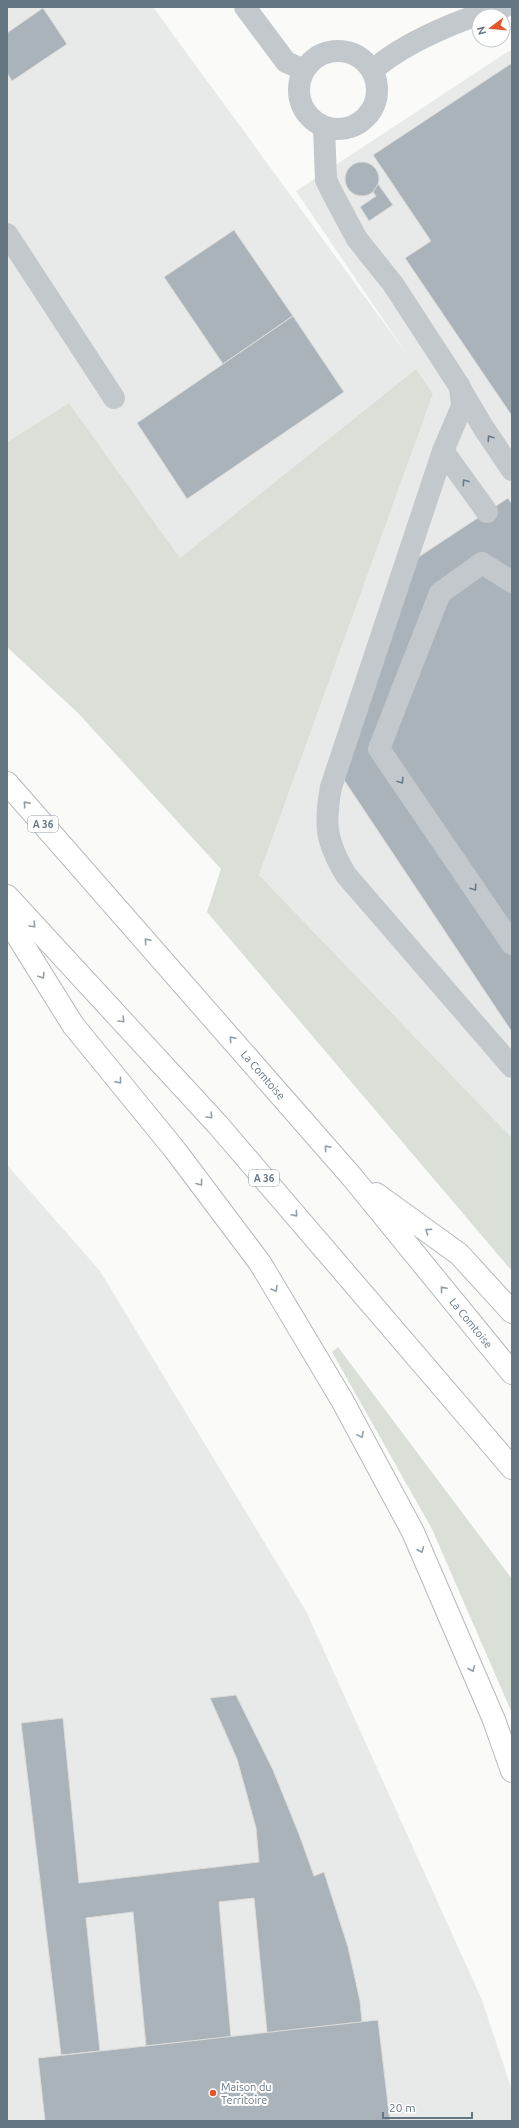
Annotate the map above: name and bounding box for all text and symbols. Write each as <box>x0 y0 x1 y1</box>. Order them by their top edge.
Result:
north arrow <box>471 8 511 48</box>
text: N <box>474 25 488 36</box>
one-way arrow <box>488 435 495 442</box>
one-way arrow <box>463 479 470 486</box>
one-way arrow <box>396 777 404 784</box>
one-way arrow <box>24 802 31 809</box>
road number: A 36 <box>28 816 58 832</box>
one-way arrow <box>469 884 476 891</box>
one-way arrow <box>29 920 36 928</box>
one-way arrow <box>144 938 151 946</box>
one-way arrow <box>38 972 45 979</box>
one-way arrow <box>117 1015 124 1023</box>
one-way arrow <box>229 1036 237 1044</box>
street label: La Comtoise <box>239 1048 287 1102</box>
one-way arrow <box>114 1077 121 1084</box>
one-way arrow <box>205 1111 213 1119</box>
one-way arrow <box>324 1145 331 1152</box>
road number: A 36 <box>249 1170 279 1186</box>
one-way arrow <box>195 1178 202 1185</box>
one-way arrow <box>290 1209 297 1217</box>
one-way arrow <box>425 1229 432 1236</box>
one-way arrow <box>271 1285 278 1292</box>
one-way arrow <box>441 1286 448 1293</box>
street label: La Comtoise <box>447 1296 495 1350</box>
one-way arrow <box>356 1430 364 1438</box>
one-way arrow <box>416 1546 424 1553</box>
one-way arrow <box>467 1665 475 1673</box>
place label: Maison du Territoire <box>221 2081 272 2106</box>
marker: Maison du Territoire <box>208 2088 218 2098</box>
scale bar <box>383 2094 472 2120</box>
text: 20 m <box>389 2101 416 2114</box>

